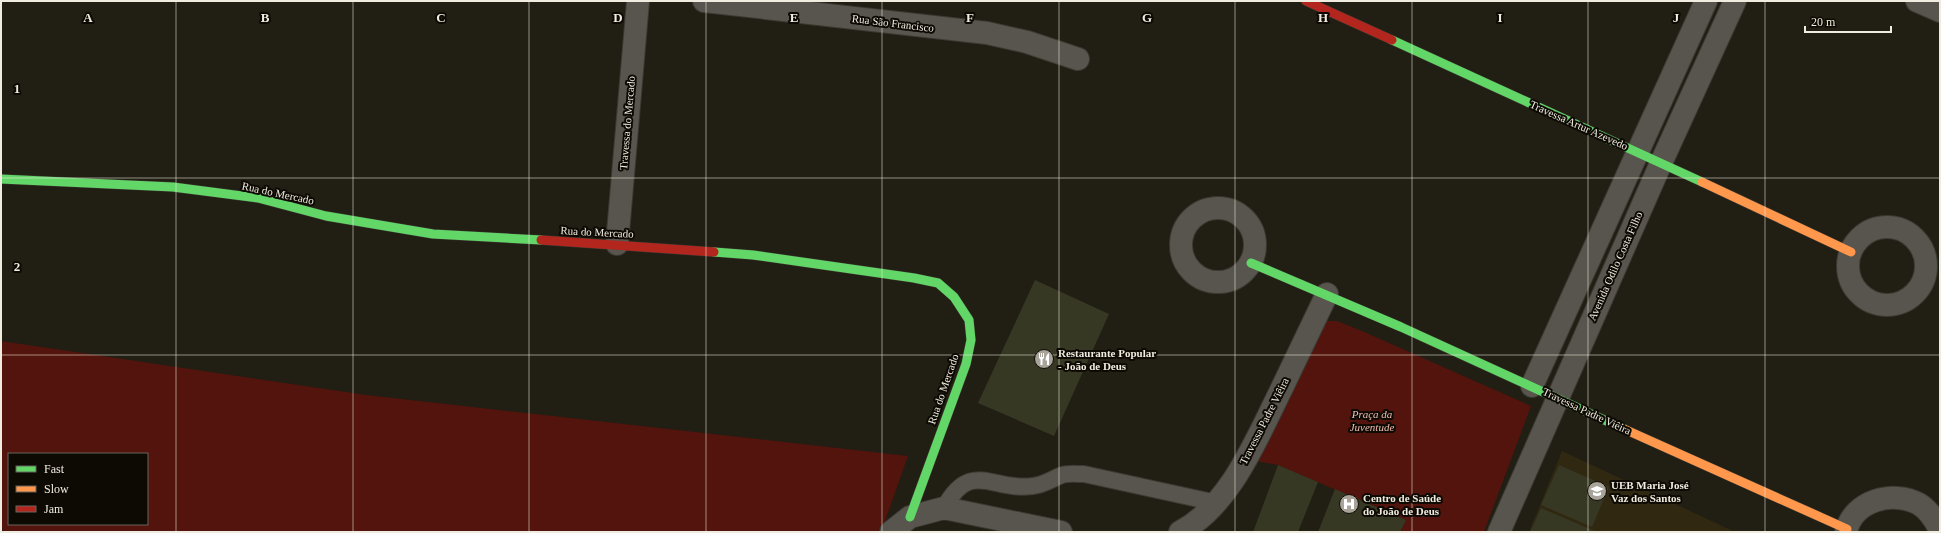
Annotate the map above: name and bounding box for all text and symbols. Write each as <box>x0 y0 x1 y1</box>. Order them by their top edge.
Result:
scale bar <box>1805 8 1891 34</box>
text: A <box>83 10 93 25</box>
text: B <box>261 10 270 25</box>
text: C <box>436 10 446 25</box>
text: D <box>613 10 623 25</box>
text: E <box>790 10 798 25</box>
text: F <box>966 10 974 25</box>
text: G <box>1142 10 1152 25</box>
text: H <box>1318 10 1328 25</box>
text: I <box>1497 10 1503 25</box>
text: J <box>1673 10 1680 25</box>
street label: Rua São Francisco <box>851 12 935 34</box>
text: 20 m <box>1811 15 1836 29</box>
street label: Travessa do Mercado <box>617 75 637 170</box>
text: 1 <box>14 81 20 96</box>
street label: Travessa Artur Azevedo <box>1528 98 1630 152</box>
street label: Rua do Mercado <box>241 180 316 207</box>
street label: Avenida Odilo Costa Filho <box>1586 209 1645 322</box>
street label: Rua do Mercado <box>560 224 634 240</box>
text: 2 <box>14 259 20 274</box>
place label: Restaurante Popular - João de Deus <box>1058 347 1156 372</box>
restaurant icon: Restaurante Popular - João de Deus <box>1033 348 1055 370</box>
street label: Rua do Mercado <box>925 352 961 426</box>
street label: Travessa Padre Viêira <box>1237 375 1291 466</box>
street label: Travessa Padre Viêira <box>1541 385 1633 437</box>
park label: Praça da Juventude <box>1350 408 1394 433</box>
legend <box>8 453 148 525</box>
text: Fast <box>44 462 65 476</box>
place label: UEB Maria José Vaz dos Santos <box>1611 479 1689 504</box>
school or university icon: UEB Maria José Vaz dos Santos <box>1586 480 1608 502</box>
text: Slow <box>44 482 69 496</box>
place label: Centro de Saúde do João de Deus <box>1363 492 1441 517</box>
hospital icon: Centro de Saúde do João de Deus <box>1338 493 1360 515</box>
text: Jam <box>44 502 64 516</box>

